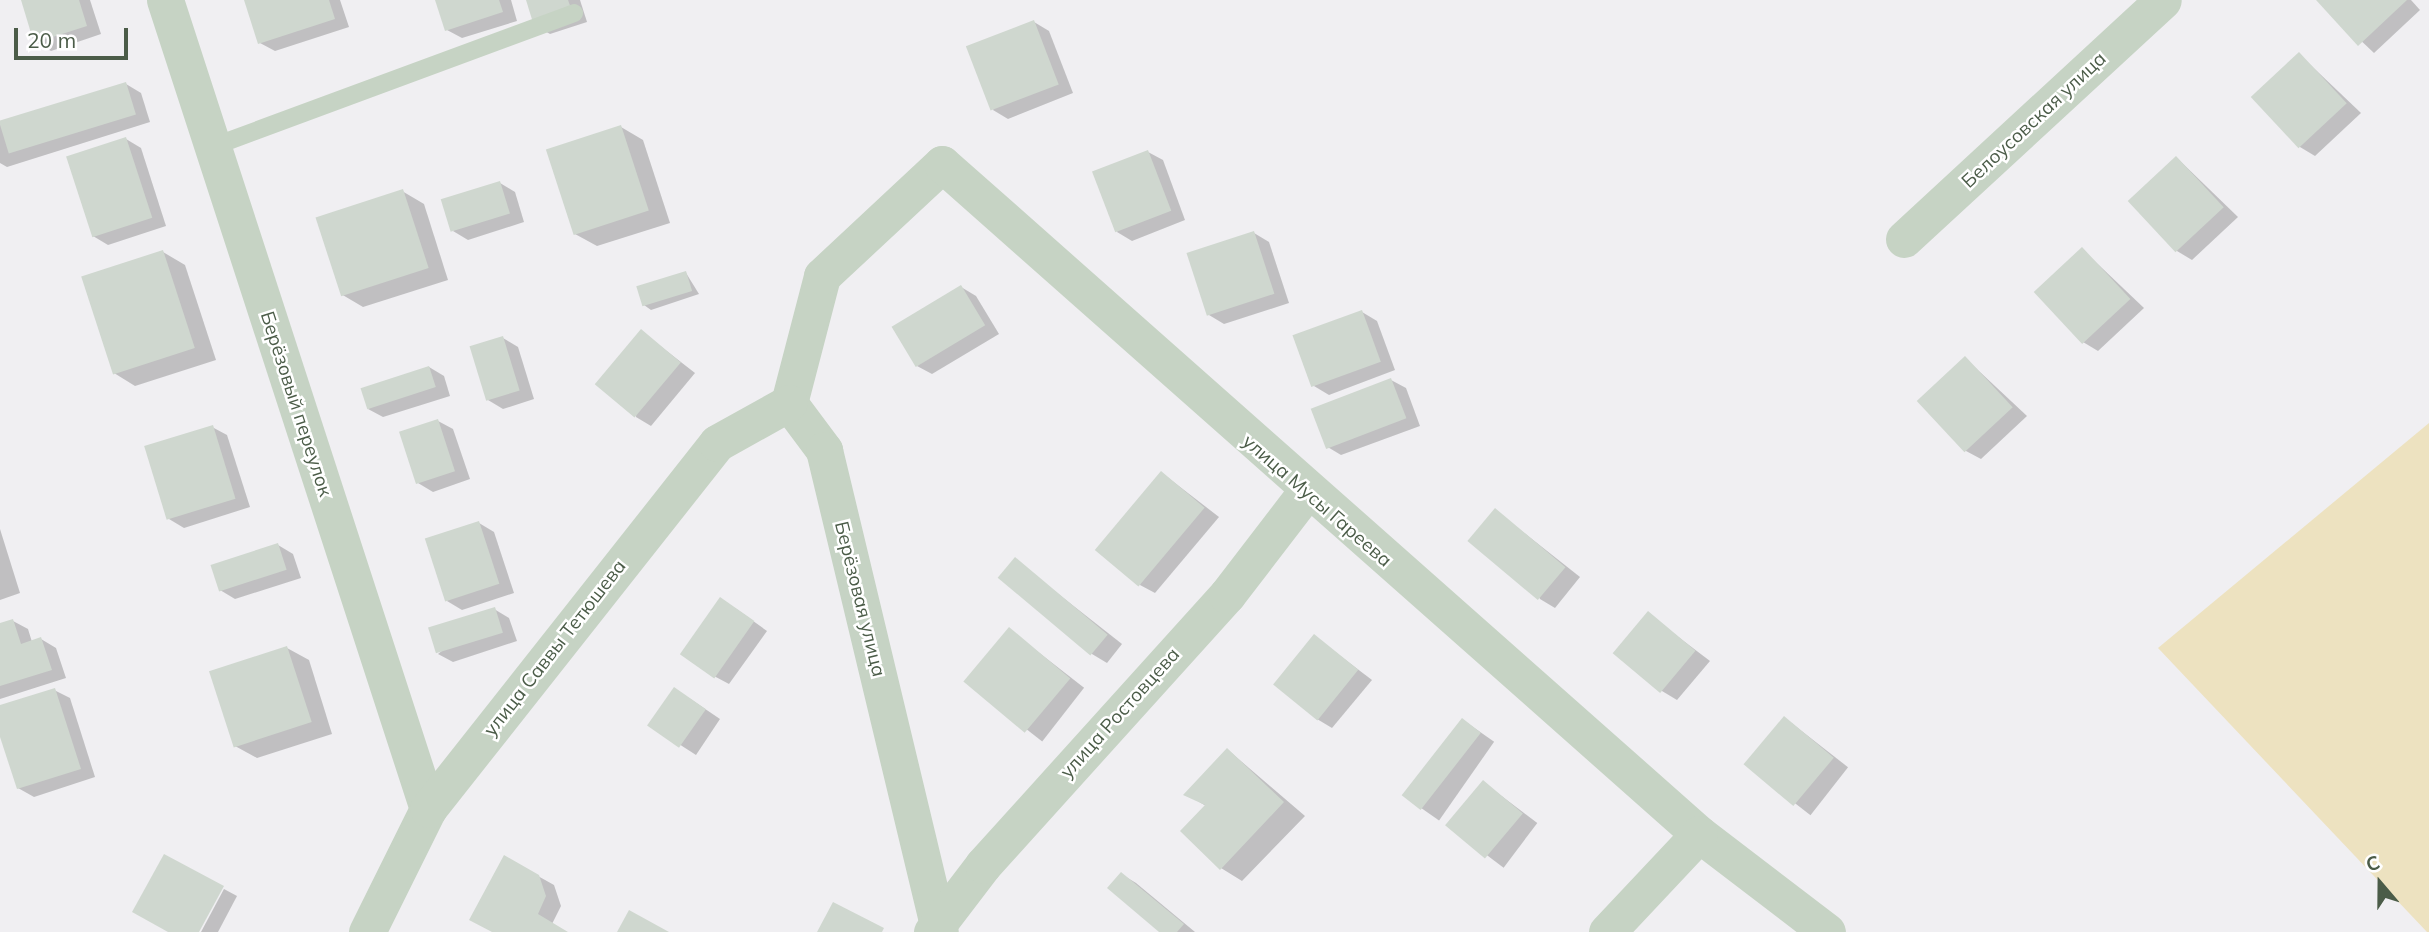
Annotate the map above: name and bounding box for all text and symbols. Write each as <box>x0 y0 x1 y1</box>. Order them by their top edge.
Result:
scale bar <box>18 14 131 58</box>
text: 20 m <box>27 27 76 53</box>
street label: Белоусовская улица <box>1957 47 2111 193</box>
street label: Берёзовый переулок <box>255 309 337 499</box>
street label: улица Мусы Гареева <box>1238 430 1396 572</box>
street label: Берёзовая улица <box>830 519 890 679</box>
street label: улица Саввы Тетюшева <box>479 555 631 741</box>
street label: улица Ростовцева <box>1055 643 1185 783</box>
north arrow <box>2345 848 2415 918</box>
text: С <box>2363 850 2383 877</box>

